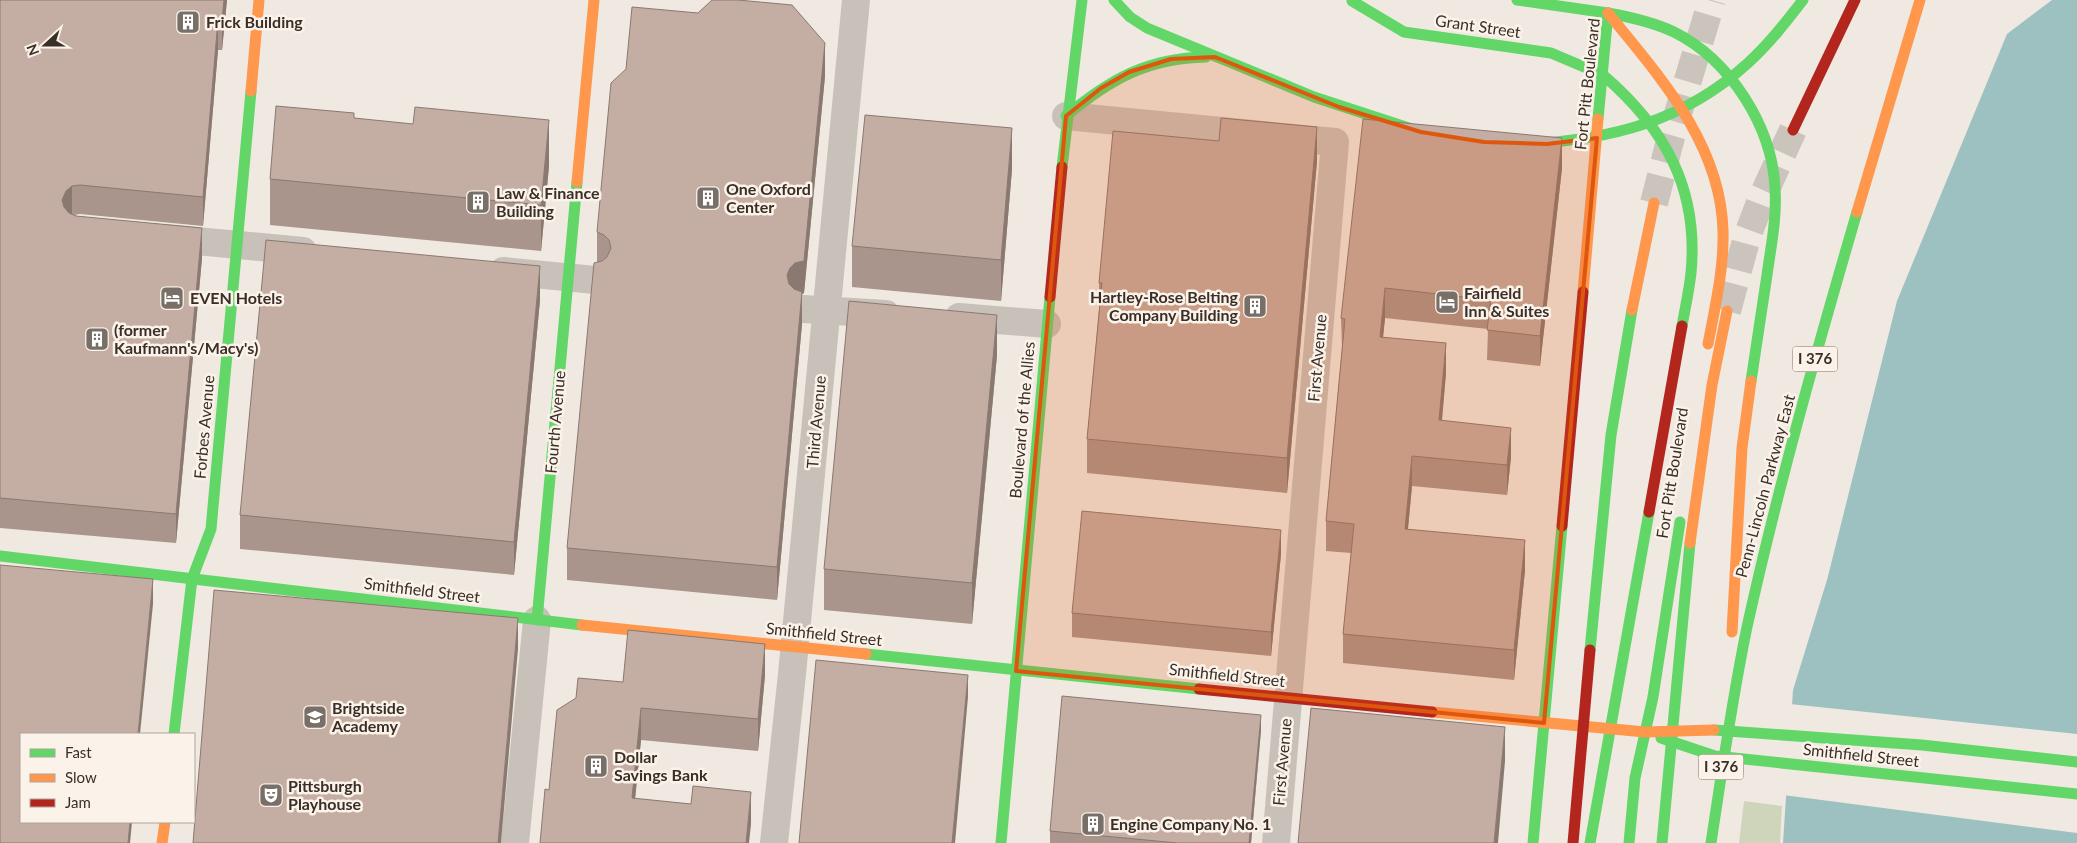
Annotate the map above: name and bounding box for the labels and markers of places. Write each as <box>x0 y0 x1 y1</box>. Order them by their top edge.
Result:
building icon: Frick Building <box>175 9 201 35</box>
place label: Frick Building <box>206 12 303 31</box>
place label: One Oxford Center <box>726 179 811 216</box>
place label: Law & Finance Building <box>496 183 600 220</box>
building icon: One Oxford Center <box>695 185 721 211</box>
building icon: Law & Finance Building <box>465 189 491 215</box>
place label: Fairfield Inn & Suites <box>1464 283 1549 320</box>
hotel icon: EVEN Hotels <box>159 285 185 311</box>
place label: Hartley-Rose Belting Company Building <box>1090 287 1239 324</box>
place label: EVEN Hotels <box>190 288 282 307</box>
hotel icon: Fairfield Inn & Suites <box>1434 289 1460 315</box>
building icon: Hartley-Rose Belting Company Building <box>1242 293 1268 319</box>
place label: (former Kaufmann's/Macy's) <box>114 320 258 357</box>
building icon: (former Kaufmann's/Macy's) <box>84 326 110 352</box>
place label: Brightside Academy <box>331 698 405 735</box>
school or university icon: Brightside Academy <box>302 704 328 730</box>
place label: Dollar Savings Bank <box>614 747 708 784</box>
building icon: Dollar Savings Bank <box>583 753 609 779</box>
place label: Pittsburgh Playhouse <box>288 776 362 813</box>
theatre icon: Pittsburgh Playhouse <box>258 782 284 808</box>
building icon: Engine Company No. 1 <box>1080 811 1106 837</box>
place label: Engine Company No. 1 <box>1110 814 1271 833</box>

